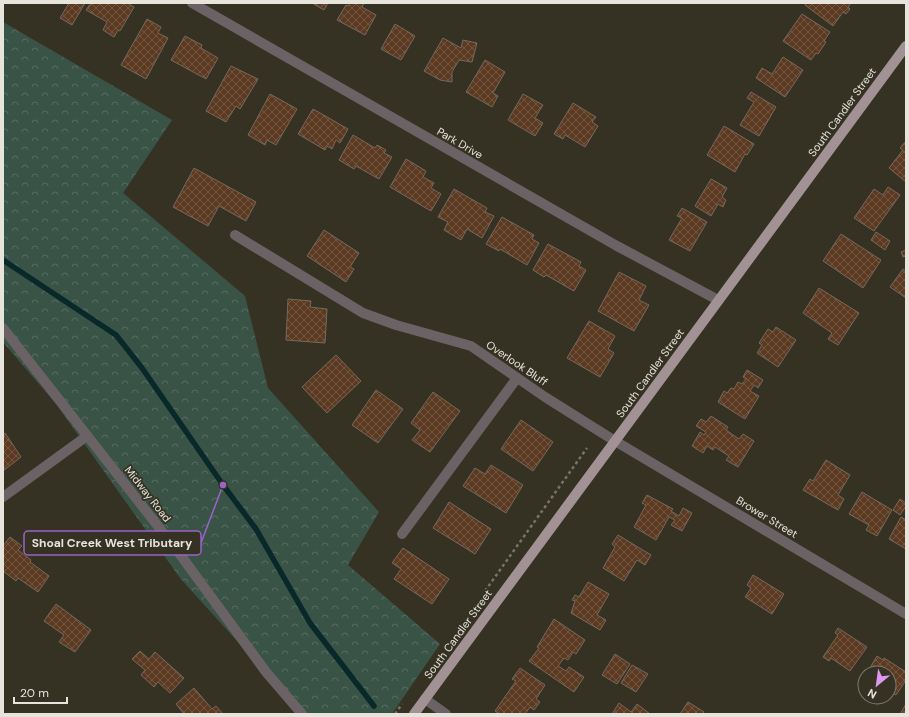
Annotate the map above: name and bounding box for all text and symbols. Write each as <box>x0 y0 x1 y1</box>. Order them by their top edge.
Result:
street label: South Candler Street <box>805 65 879 159</box>
street label: Park Drive <box>435 124 485 162</box>
street label: South Candler Street <box>613 326 687 420</box>
street label: Overlook Bluff <box>484 337 551 389</box>
street label: Midway Road <box>122 463 174 525</box>
street label: Brower Street <box>734 493 800 541</box>
callout: Shoal Creek West Tributary <box>24 531 201 555</box>
text: Shoal Creek West Tributary <box>32 535 193 551</box>
street label: South Candler Street <box>421 587 495 681</box>
north arrow <box>857 665 897 705</box>
scale bar <box>14 679 67 705</box>
text: 20 m <box>20 685 49 701</box>
text: N <box>865 686 879 702</box>

